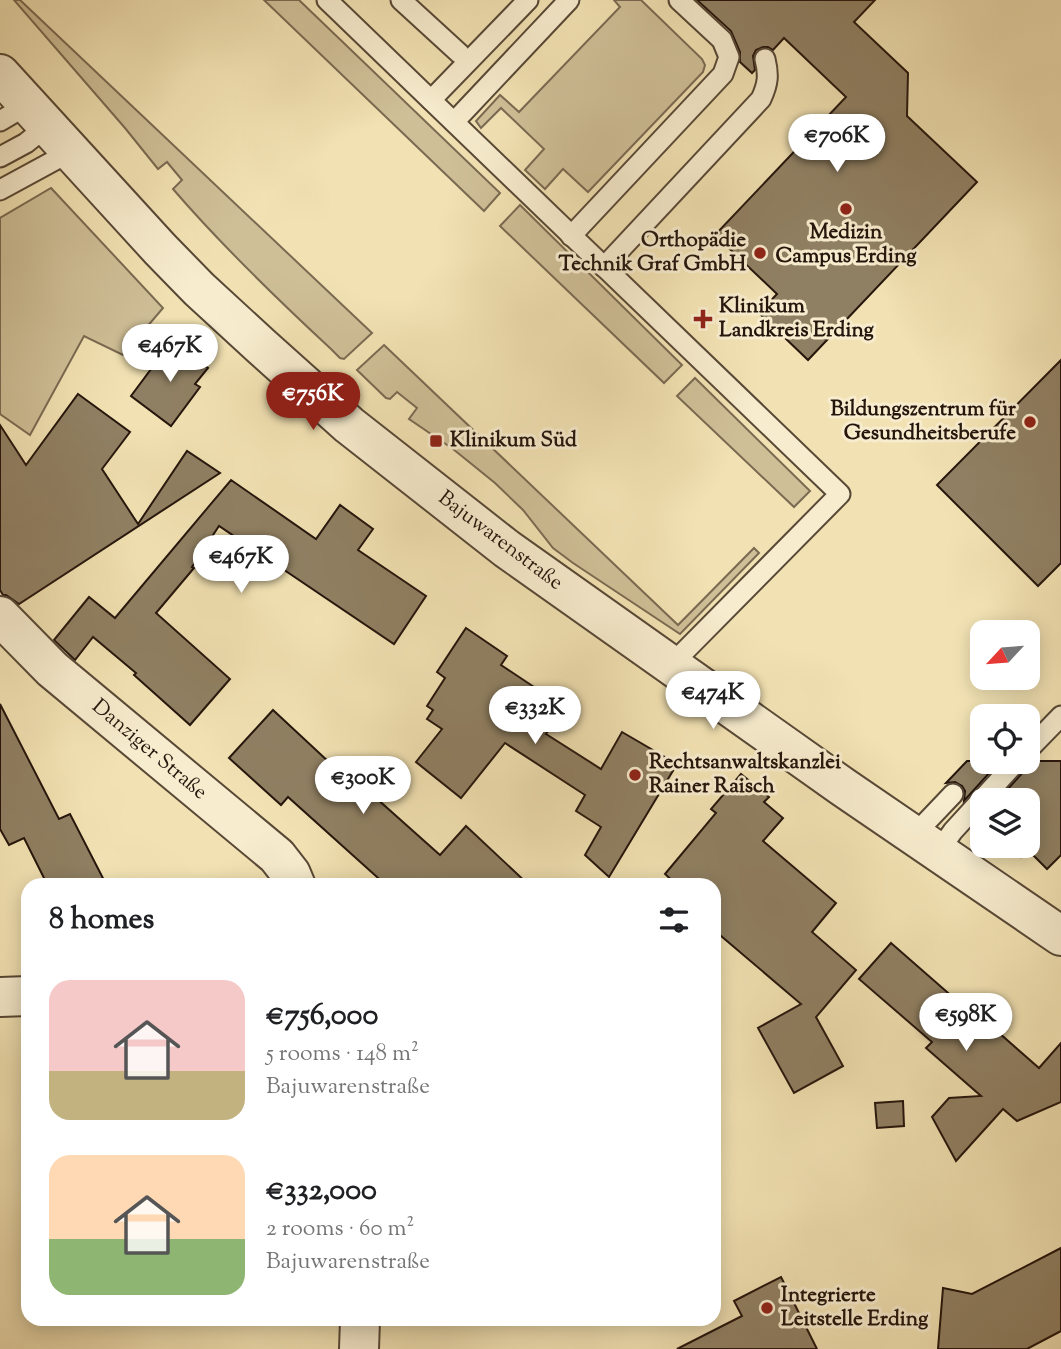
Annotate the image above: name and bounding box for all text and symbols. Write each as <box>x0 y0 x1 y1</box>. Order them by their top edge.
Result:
pin: €706K <box>788 114 886 174</box>
text: €706K <box>804 120 870 153</box>
marker: Medizin Campus Erding <box>838 201 854 217</box>
place label: Medizin Campus Erding <box>776 218 917 272</box>
place label: Orthopädie Technik Graf GmbH <box>558 226 746 280</box>
marker: Orthopädie Technik Graf GmbH <box>752 245 768 261</box>
place label: Klinikum Landkreis Erding <box>719 292 875 346</box>
marker: Klinikum Landkreis Erding <box>693 309 713 329</box>
pin: €467K <box>121 324 219 384</box>
text: €467K <box>138 330 202 363</box>
pin: €756K <box>264 372 362 432</box>
text: €756K <box>282 378 344 411</box>
place label: Bildungszentrum für Gesundheitsberufe <box>831 395 1016 449</box>
marker: Bildungszentrum für Gesundheitsberufe <box>1022 414 1038 430</box>
place label: Klinikum Süd <box>450 426 577 456</box>
marker: Klinikum Süd <box>428 433 444 449</box>
street label: Bajuwarenstraße <box>431 484 569 598</box>
pin: €467K <box>192 536 290 595</box>
text: €467K <box>209 541 273 574</box>
north arrow <box>970 620 1040 690</box>
map controls <box>970 620 1040 858</box>
pin: €474K <box>664 672 762 731</box>
text: €474K <box>681 677 745 710</box>
pin: €332K <box>486 686 584 746</box>
text: €332K <box>505 692 565 725</box>
street label: Danziger Straße <box>85 693 213 807</box>
button: locate <box>970 704 1040 774</box>
place label: Rechtsanwaltskanzlei Rainer Raisch <box>649 748 841 802</box>
pin: €300K <box>314 756 412 816</box>
text: €300K <box>331 762 395 795</box>
marker: Rechtsanwaltskanzlei Rainer Raisch <box>627 767 643 783</box>
button: layers <box>970 788 1040 858</box>
text: 8 homes <box>49 899 154 942</box>
icon: filters <box>655 901 693 939</box>
pin: €598K <box>917 993 1015 1053</box>
text: €756,000 <box>266 995 378 1038</box>
text: €598K <box>935 999 997 1032</box>
icon: home <box>105 1008 189 1092</box>
text: 5 rooms · 148 m² <box>266 1038 419 1071</box>
text: Bajuwarenstraße <box>266 1071 430 1104</box>
text: €332,000 <box>266 1170 377 1213</box>
icon: home <box>105 1183 189 1267</box>
text: 2 rooms · 60 m² <box>266 1213 414 1246</box>
text: Bajuwarenstraße <box>266 1246 430 1279</box>
place label: Integrierte Leitstelle Erding <box>781 1281 929 1335</box>
marker: Integrierte Leitstelle Erding <box>759 1300 775 1316</box>

